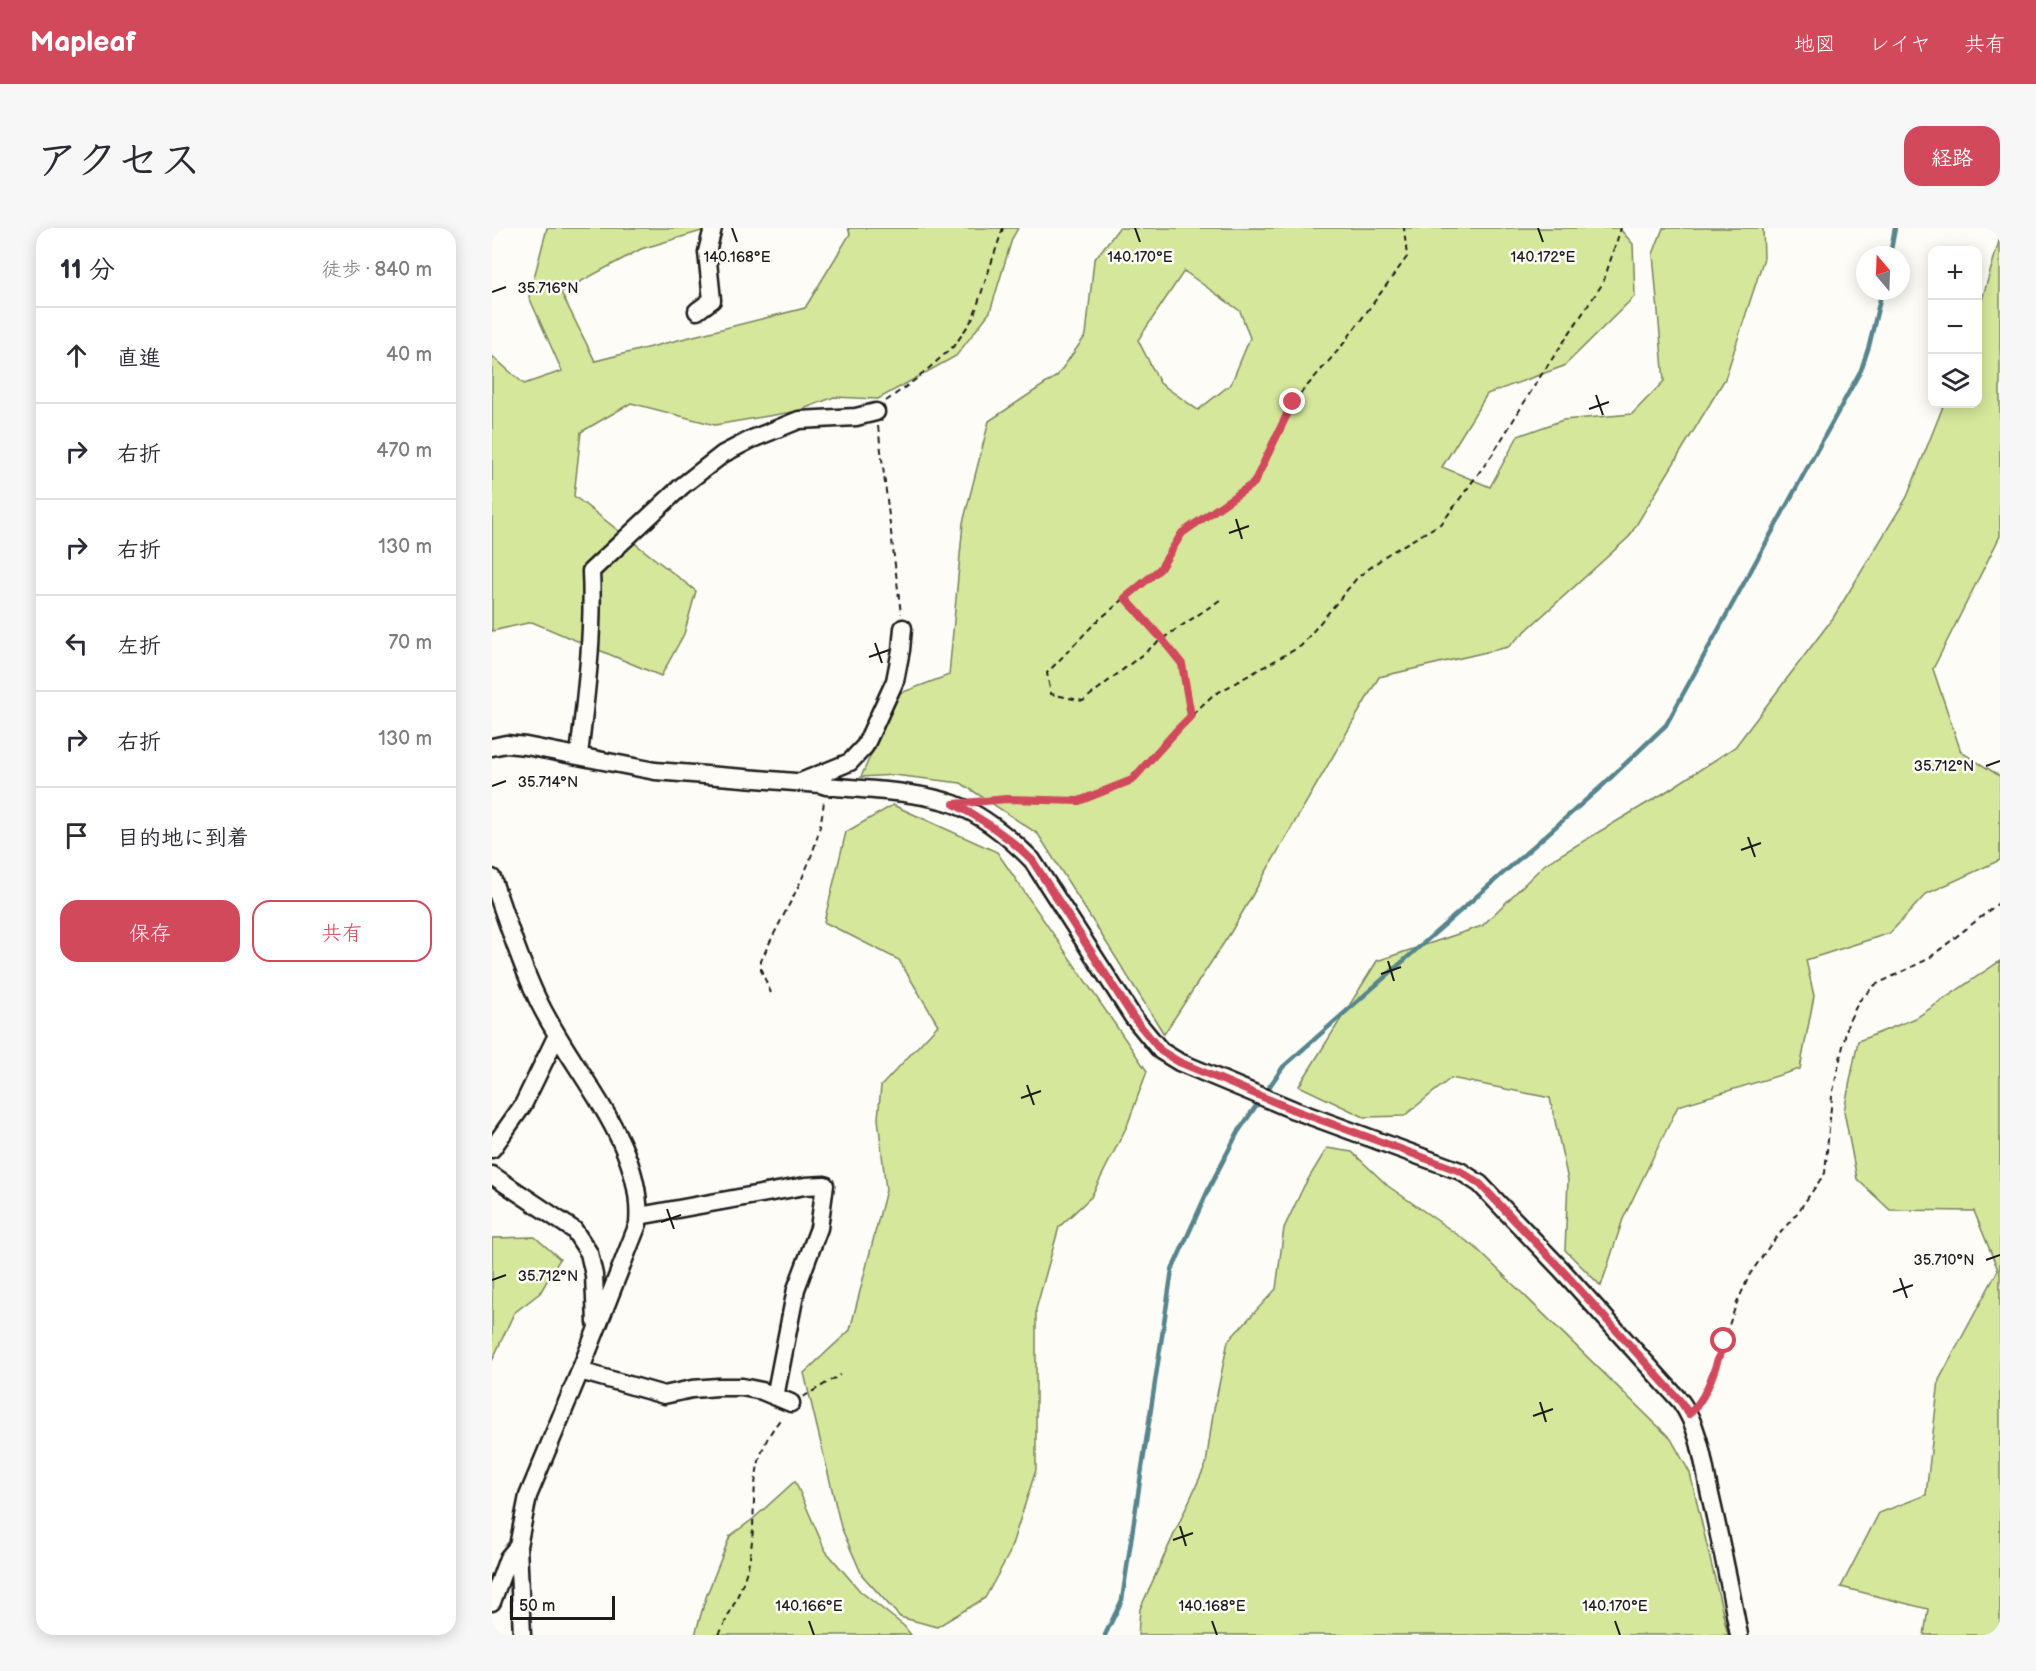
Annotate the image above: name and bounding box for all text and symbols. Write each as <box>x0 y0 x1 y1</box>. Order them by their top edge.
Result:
text: Mapleaf <box>30 26 136 59</box>
text: 地図 <box>1794 32 1836 57</box>
text: レイヤ <box>1869 32 1931 57</box>
text: 共有 <box>1964 32 2006 57</box>
button: 経路 <box>1904 126 2000 186</box>
text: アクセス <box>36 136 201 187</box>
north arrow <box>1856 246 1910 300</box>
map controls <box>1928 246 1982 408</box>
button: + <box>1928 246 1982 300</box>
text: 140.168°E <box>703 248 771 267</box>
text: 140.170°E <box>1107 248 1173 267</box>
text: 140.172°E <box>1510 248 1576 267</box>
text: 11 分 <box>60 255 115 286</box>
text: 徒歩 · 840 m <box>321 258 432 282</box>
text: 35.716°N <box>518 279 578 298</box>
button: − <box>1928 300 1982 354</box>
icon: ahead <box>60 339 93 372</box>
text: 40 m <box>386 343 432 367</box>
text: 直進 <box>117 345 161 372</box>
button: layers <box>1928 354 1982 408</box>
route end <box>1279 388 1305 414</box>
icon: right <box>60 435 93 468</box>
text: 470 m <box>376 439 432 463</box>
text: 右折 <box>117 441 161 468</box>
icon: right <box>60 531 93 564</box>
text: 130 m <box>378 535 432 559</box>
text: 右折 <box>117 537 161 564</box>
icon: left <box>60 627 93 660</box>
text: 70 m <box>388 631 432 655</box>
text: 左折 <box>117 633 161 660</box>
icon: right <box>60 723 93 756</box>
text: 130 m <box>378 727 432 751</box>
text: 右折 <box>117 729 161 756</box>
text: 35.712°N <box>1914 757 1974 776</box>
text: 35.714°N <box>518 773 578 792</box>
icon: arrive <box>60 819 93 852</box>
text: 目的地に到着 <box>117 825 249 852</box>
button: 保存 <box>60 900 240 962</box>
button: 共有 <box>252 900 432 962</box>
text: 35.710°N <box>1914 1251 1974 1270</box>
text: 35.712°N <box>518 1267 578 1286</box>
route start <box>1710 1327 1736 1353</box>
scale bar <box>510 1593 615 1620</box>
text: 50 m <box>519 1597 555 1616</box>
text: 140.166°E <box>775 1597 843 1616</box>
text: 140.168°E <box>1178 1597 1246 1616</box>
text: 140.170°E <box>1582 1597 1648 1616</box>

